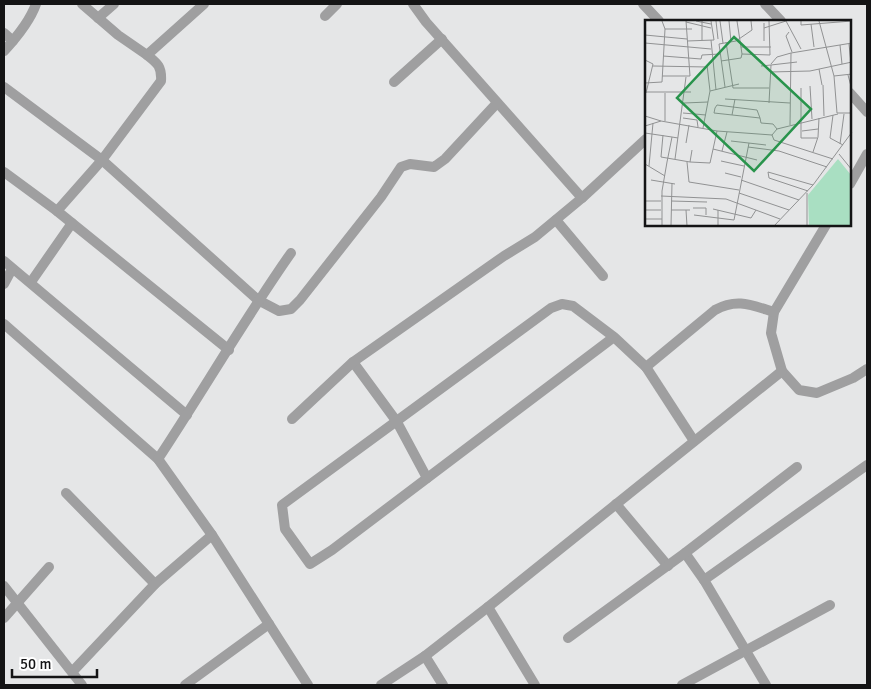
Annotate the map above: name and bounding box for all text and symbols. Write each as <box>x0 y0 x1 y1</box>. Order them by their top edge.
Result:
inset map <box>645 20 851 226</box>
scale bar <box>12 646 98 678</box>
text: 50 m <box>20 655 51 673</box>

